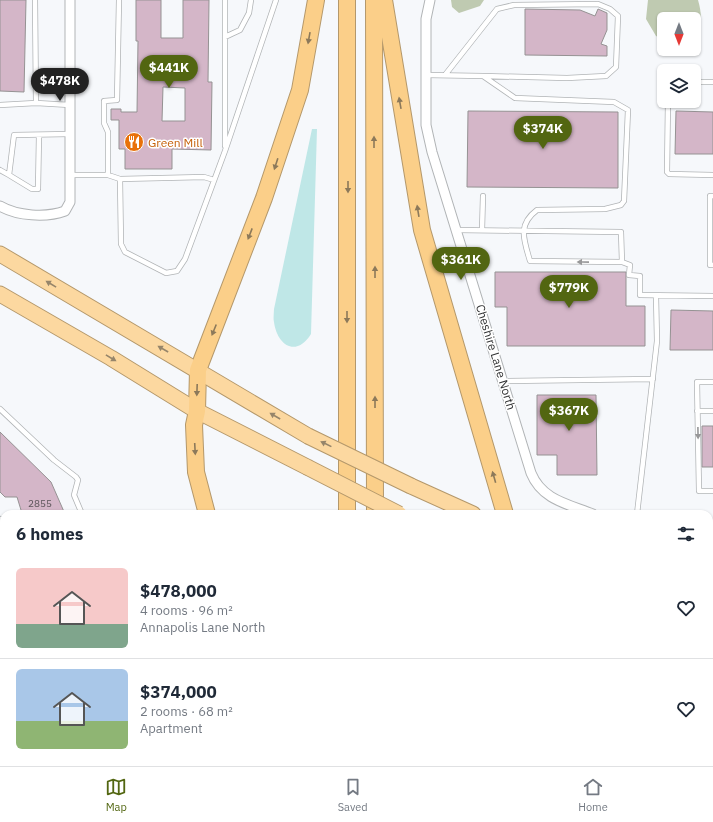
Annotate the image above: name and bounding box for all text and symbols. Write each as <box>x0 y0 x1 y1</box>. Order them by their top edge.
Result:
north arrow <box>657 12 701 56</box>
map controls <box>657 12 701 108</box>
one-way arrow <box>306 32 312 45</box>
pin: $441K <box>141 55 197 89</box>
text: $441K <box>149 59 189 76</box>
button: layers <box>657 64 701 108</box>
pin: $478K <box>32 68 88 102</box>
text: $478K <box>40 72 80 89</box>
one-way arrow <box>397 97 403 109</box>
pin: $374K <box>515 116 571 150</box>
text: $374K <box>523 120 563 137</box>
restaurant icon: Green Mill <box>123 131 145 153</box>
place label: Green Mill <box>148 135 203 150</box>
one-way arrow <box>371 135 377 148</box>
one-way arrow <box>272 158 278 170</box>
one-way arrow <box>345 181 351 194</box>
one-way arrow <box>415 205 421 217</box>
one-way arrow <box>247 229 253 241</box>
pin: $361K <box>433 247 489 281</box>
text: $361K <box>441 251 481 268</box>
one-way arrow <box>577 258 589 265</box>
one-way arrow <box>372 265 378 278</box>
pin: $779K <box>541 275 597 309</box>
text: $779K <box>549 279 589 296</box>
one-way arrow <box>45 280 57 287</box>
street label: Cheshire Lane North <box>473 302 519 412</box>
one-way arrow <box>344 311 350 324</box>
one-way arrow <box>210 325 216 337</box>
one-way arrow <box>157 346 169 353</box>
one-way arrow <box>106 354 116 362</box>
one-way arrow <box>194 384 200 397</box>
one-way arrow <box>372 395 378 408</box>
pin: $367K <box>541 398 597 432</box>
text: $367K <box>549 402 589 419</box>
one-way arrow <box>269 412 281 419</box>
one-way arrow <box>695 427 701 440</box>
one-way arrow <box>320 441 331 447</box>
one-way arrow <box>192 443 199 455</box>
one-way arrow <box>491 470 497 482</box>
house number: 2855 <box>28 497 52 510</box>
text: 6 homes <box>16 523 83 545</box>
icon: filters <box>675 523 697 545</box>
text: $478,000 <box>140 580 217 602</box>
icon: home <box>48 584 96 632</box>
icon: heart <box>675 597 697 619</box>
text: 4 rooms · 96 m² <box>140 602 233 619</box>
text: Annapolis Lane North <box>140 619 265 636</box>
text: $374,000 <box>140 681 217 703</box>
icon: home <box>48 685 96 733</box>
icon: heart <box>675 698 697 720</box>
text: 2 rooms · 68 m² <box>140 703 233 720</box>
text: Apartment <box>140 720 203 737</box>
tab: Map <box>105 776 127 814</box>
tab: Saved <box>338 776 368 814</box>
tab: Home <box>578 776 608 814</box>

